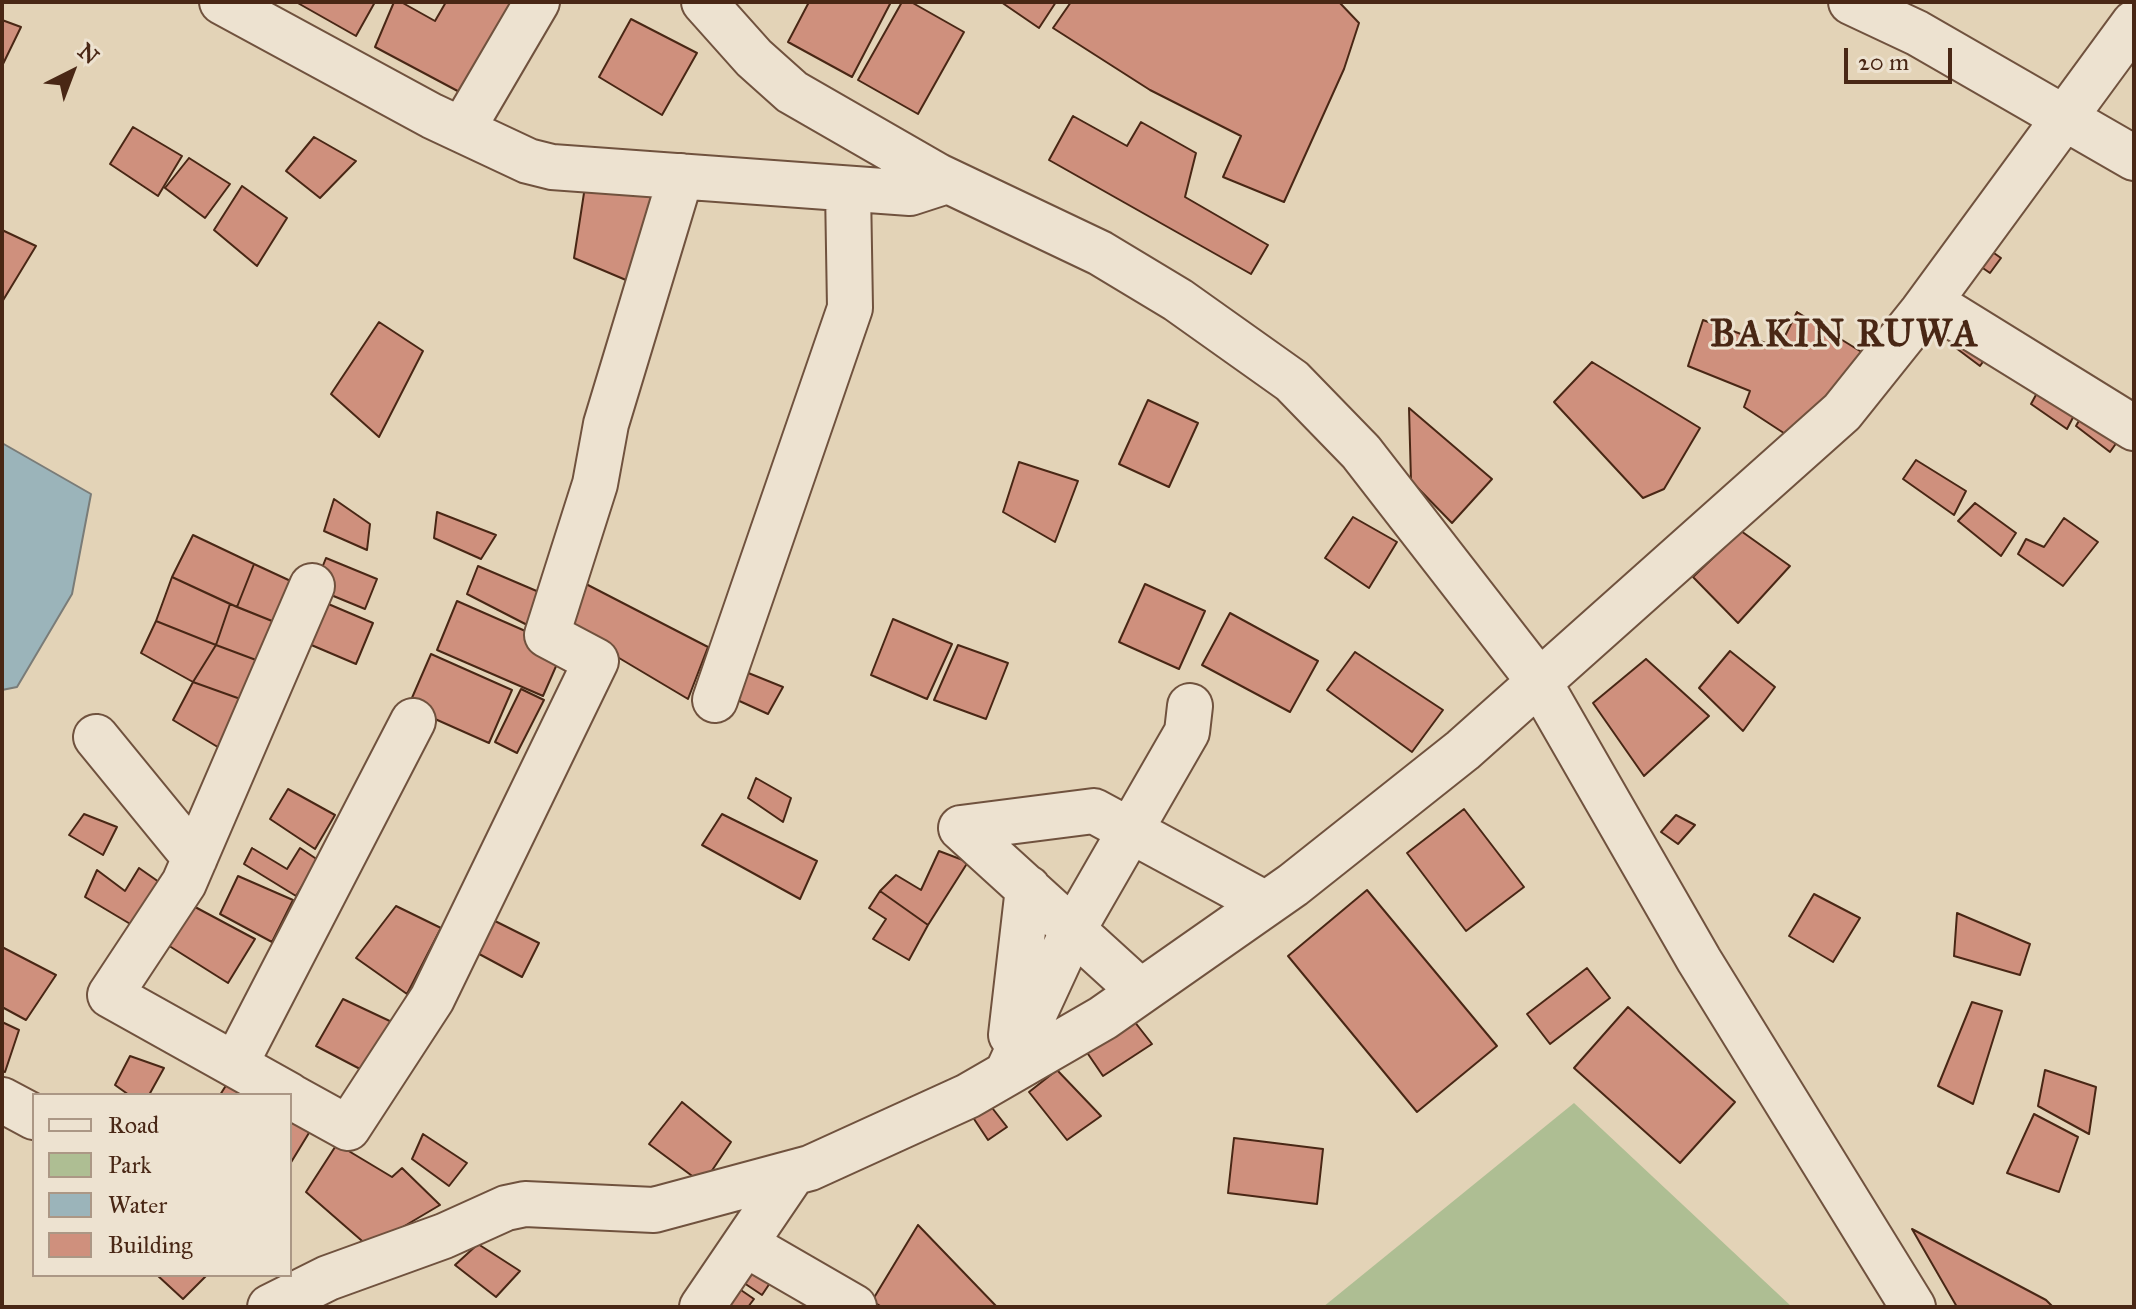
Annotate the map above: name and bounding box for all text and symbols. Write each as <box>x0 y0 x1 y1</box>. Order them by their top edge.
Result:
north arrow <box>32 32 112 112</box>
scale bar <box>1848 32 1956 82</box>
text: N <box>72 38 104 70</box>
text: 20 m <box>1858 47 1909 77</box>
district label: BAKIN RUWA <box>1710 314 1980 360</box>
legend <box>32 1093 292 1277</box>
text: Road <box>108 1110 159 1140</box>
text: Park <box>108 1150 151 1180</box>
text: Water <box>108 1190 167 1220</box>
text: Building <box>108 1230 193 1260</box>

